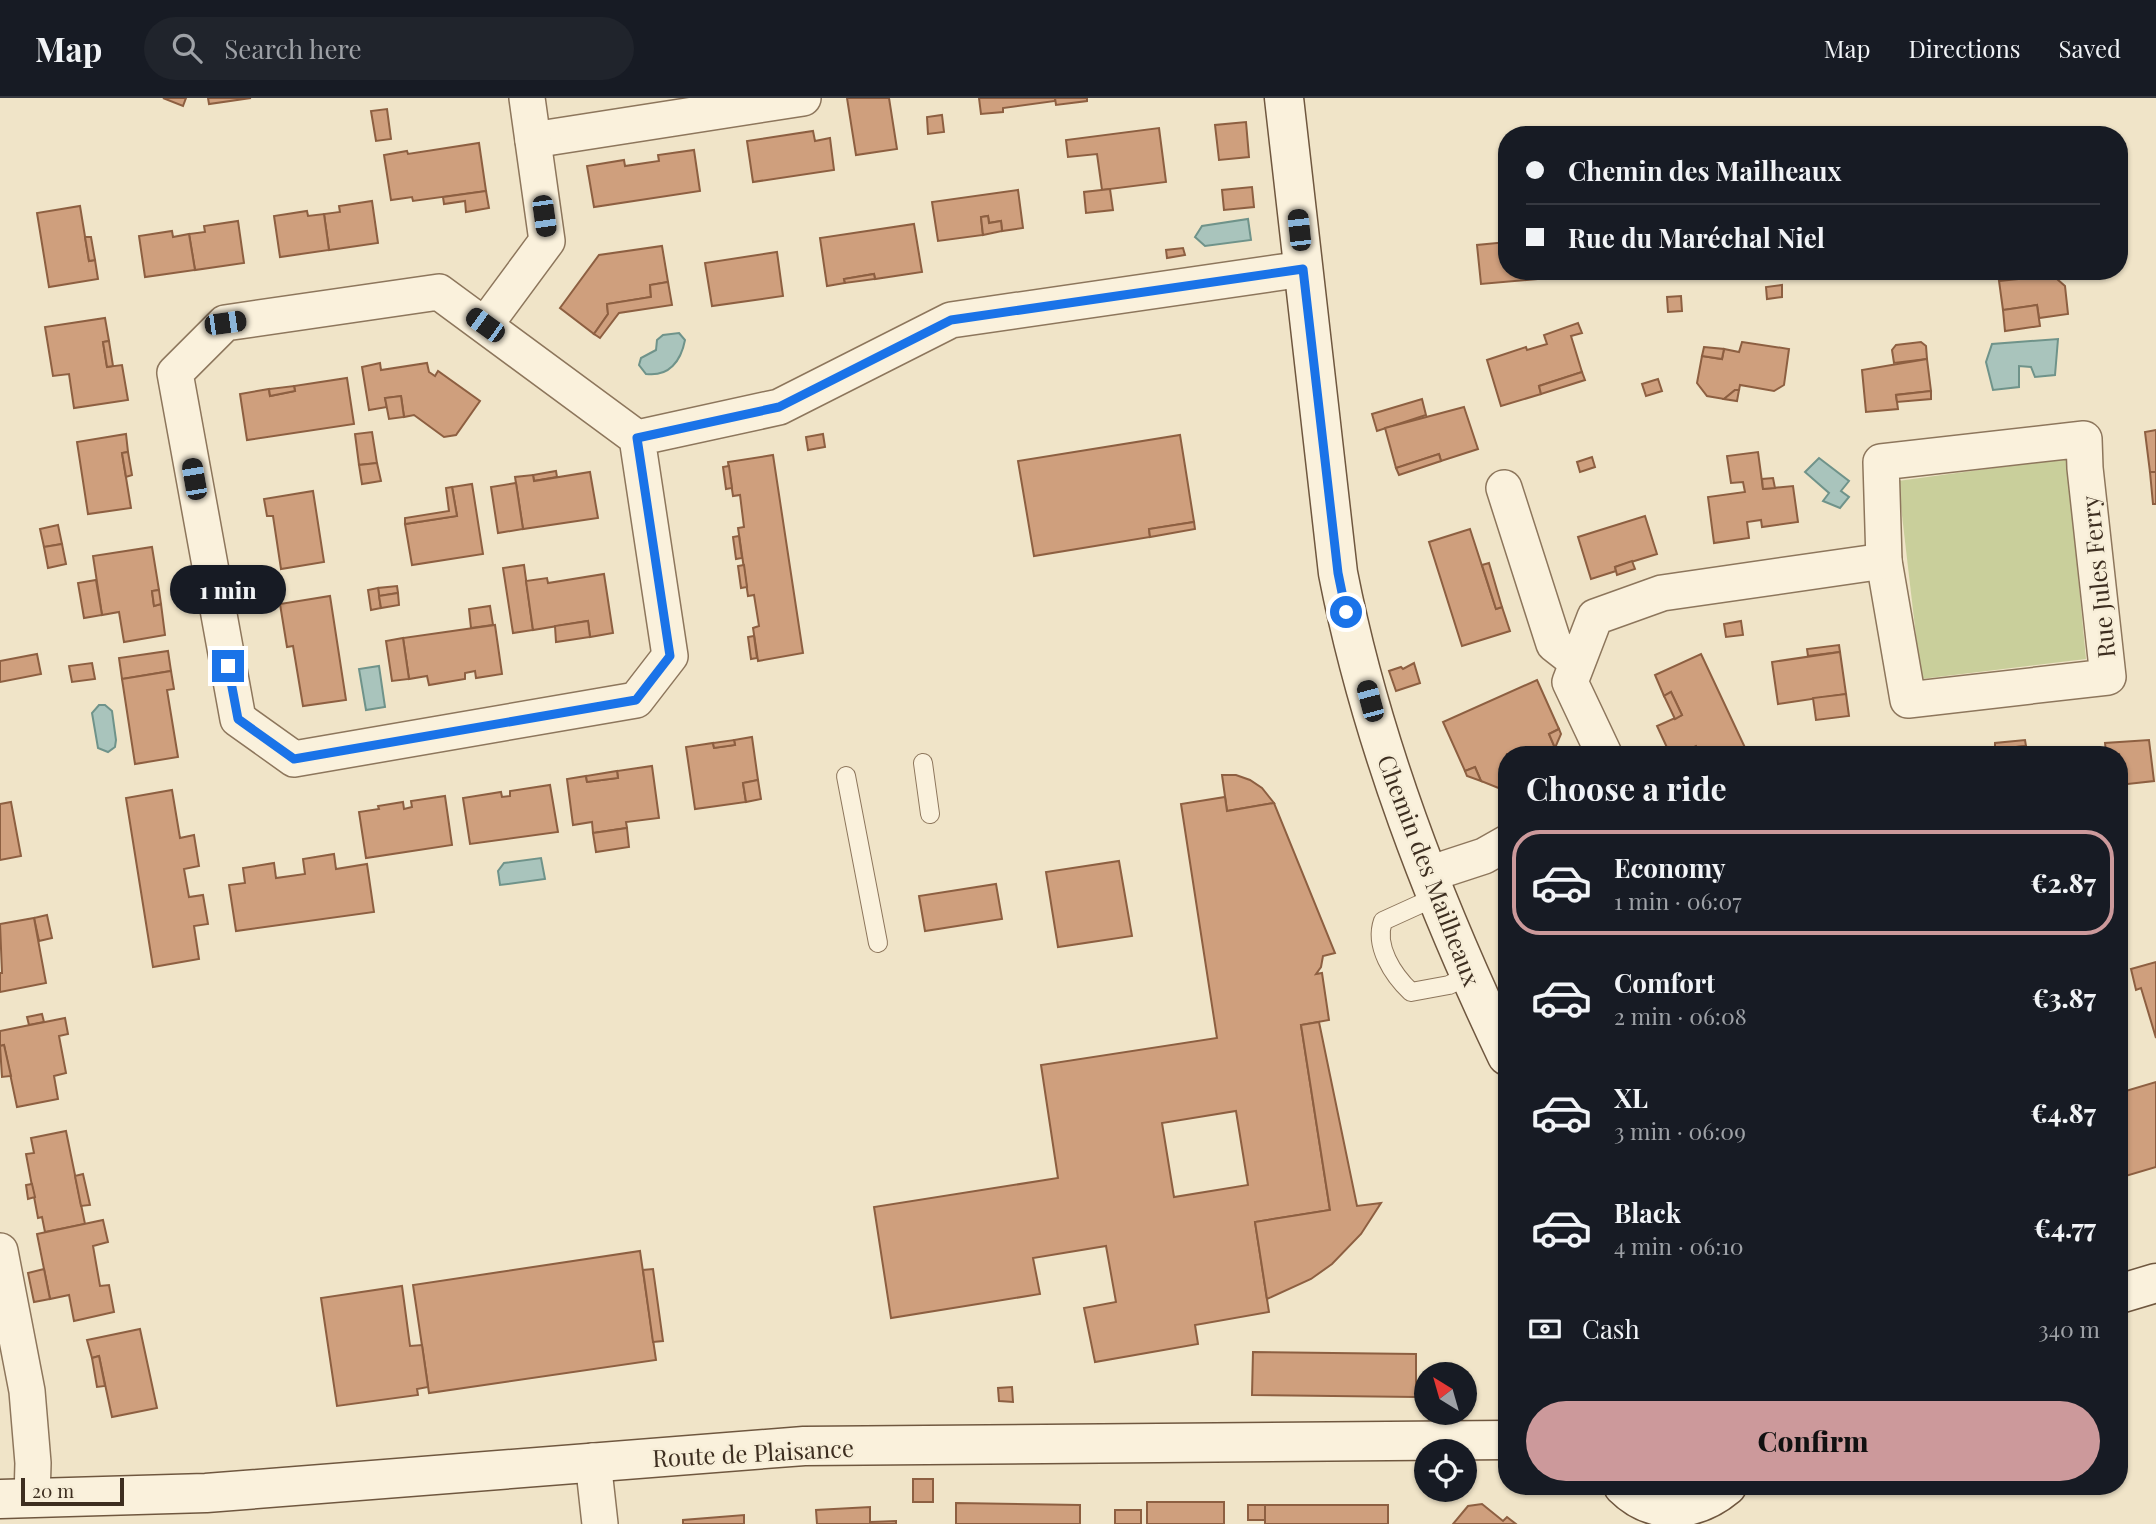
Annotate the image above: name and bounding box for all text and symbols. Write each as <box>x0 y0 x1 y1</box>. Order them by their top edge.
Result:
search box <box>144 17 634 80</box>
text: Map <box>35 26 102 70</box>
icon: search <box>168 29 206 67</box>
text: Search here <box>224 31 362 66</box>
text: Map <box>1824 32 1870 64</box>
text: Directions <box>1908 32 2021 64</box>
text: Saved <box>2059 32 2121 64</box>
text: Chemin des Mailheaux <box>1568 153 1841 188</box>
car <box>531 194 558 238</box>
car <box>1287 208 1312 252</box>
text: Rue du Maréchal Niel <box>1568 220 1825 255</box>
car <box>462 304 509 346</box>
car <box>203 310 248 336</box>
car <box>181 456 208 502</box>
street label: Rue Jules Ferry <box>2073 494 2121 660</box>
callout: 1 min <box>170 564 286 614</box>
text: 1 min <box>200 574 256 605</box>
route start <box>1330 596 1362 628</box>
route end <box>212 650 244 682</box>
car <box>1355 678 1386 724</box>
street label: Chemin des Mailheaux <box>1371 750 1489 991</box>
text: Choose a ride <box>1526 766 1727 809</box>
text: Economy <box>1614 850 1725 885</box>
icon: car <box>1530 851 1593 914</box>
text: €2.87 <box>2031 865 2096 900</box>
text: 1 min · 06:07 <box>1614 885 1742 916</box>
text: Comfort <box>1614 965 1715 1000</box>
icon: car <box>1530 966 1593 1029</box>
text: €3.87 <box>2032 980 2096 1015</box>
text: 2 min · 06:08 <box>1614 1000 1747 1031</box>
text: XL <box>1614 1080 1648 1115</box>
icon: car <box>1530 1081 1593 1144</box>
text: €4.87 <box>2031 1095 2096 1130</box>
text: 3 min · 06:09 <box>1614 1115 1746 1146</box>
text: Black <box>1614 1195 1681 1230</box>
icon: car <box>1530 1196 1593 1259</box>
text: €4.77 <box>2034 1210 2096 1245</box>
text: 4 min · 06:10 <box>1614 1230 1744 1261</box>
icon: cash <box>1526 1310 1564 1348</box>
text: Cash <box>1582 1311 1640 1346</box>
text: 340 m <box>2038 1313 2100 1344</box>
north arrow <box>1414 1362 1477 1424</box>
map controls <box>1414 1362 1477 1502</box>
button: Confirm <box>1526 1401 2100 1481</box>
street label: Route de Plaisance <box>651 1431 855 1473</box>
button: locate <box>1414 1439 1477 1502</box>
scale bar <box>21 1475 124 1507</box>
text: 20 m <box>32 1477 74 1503</box>

